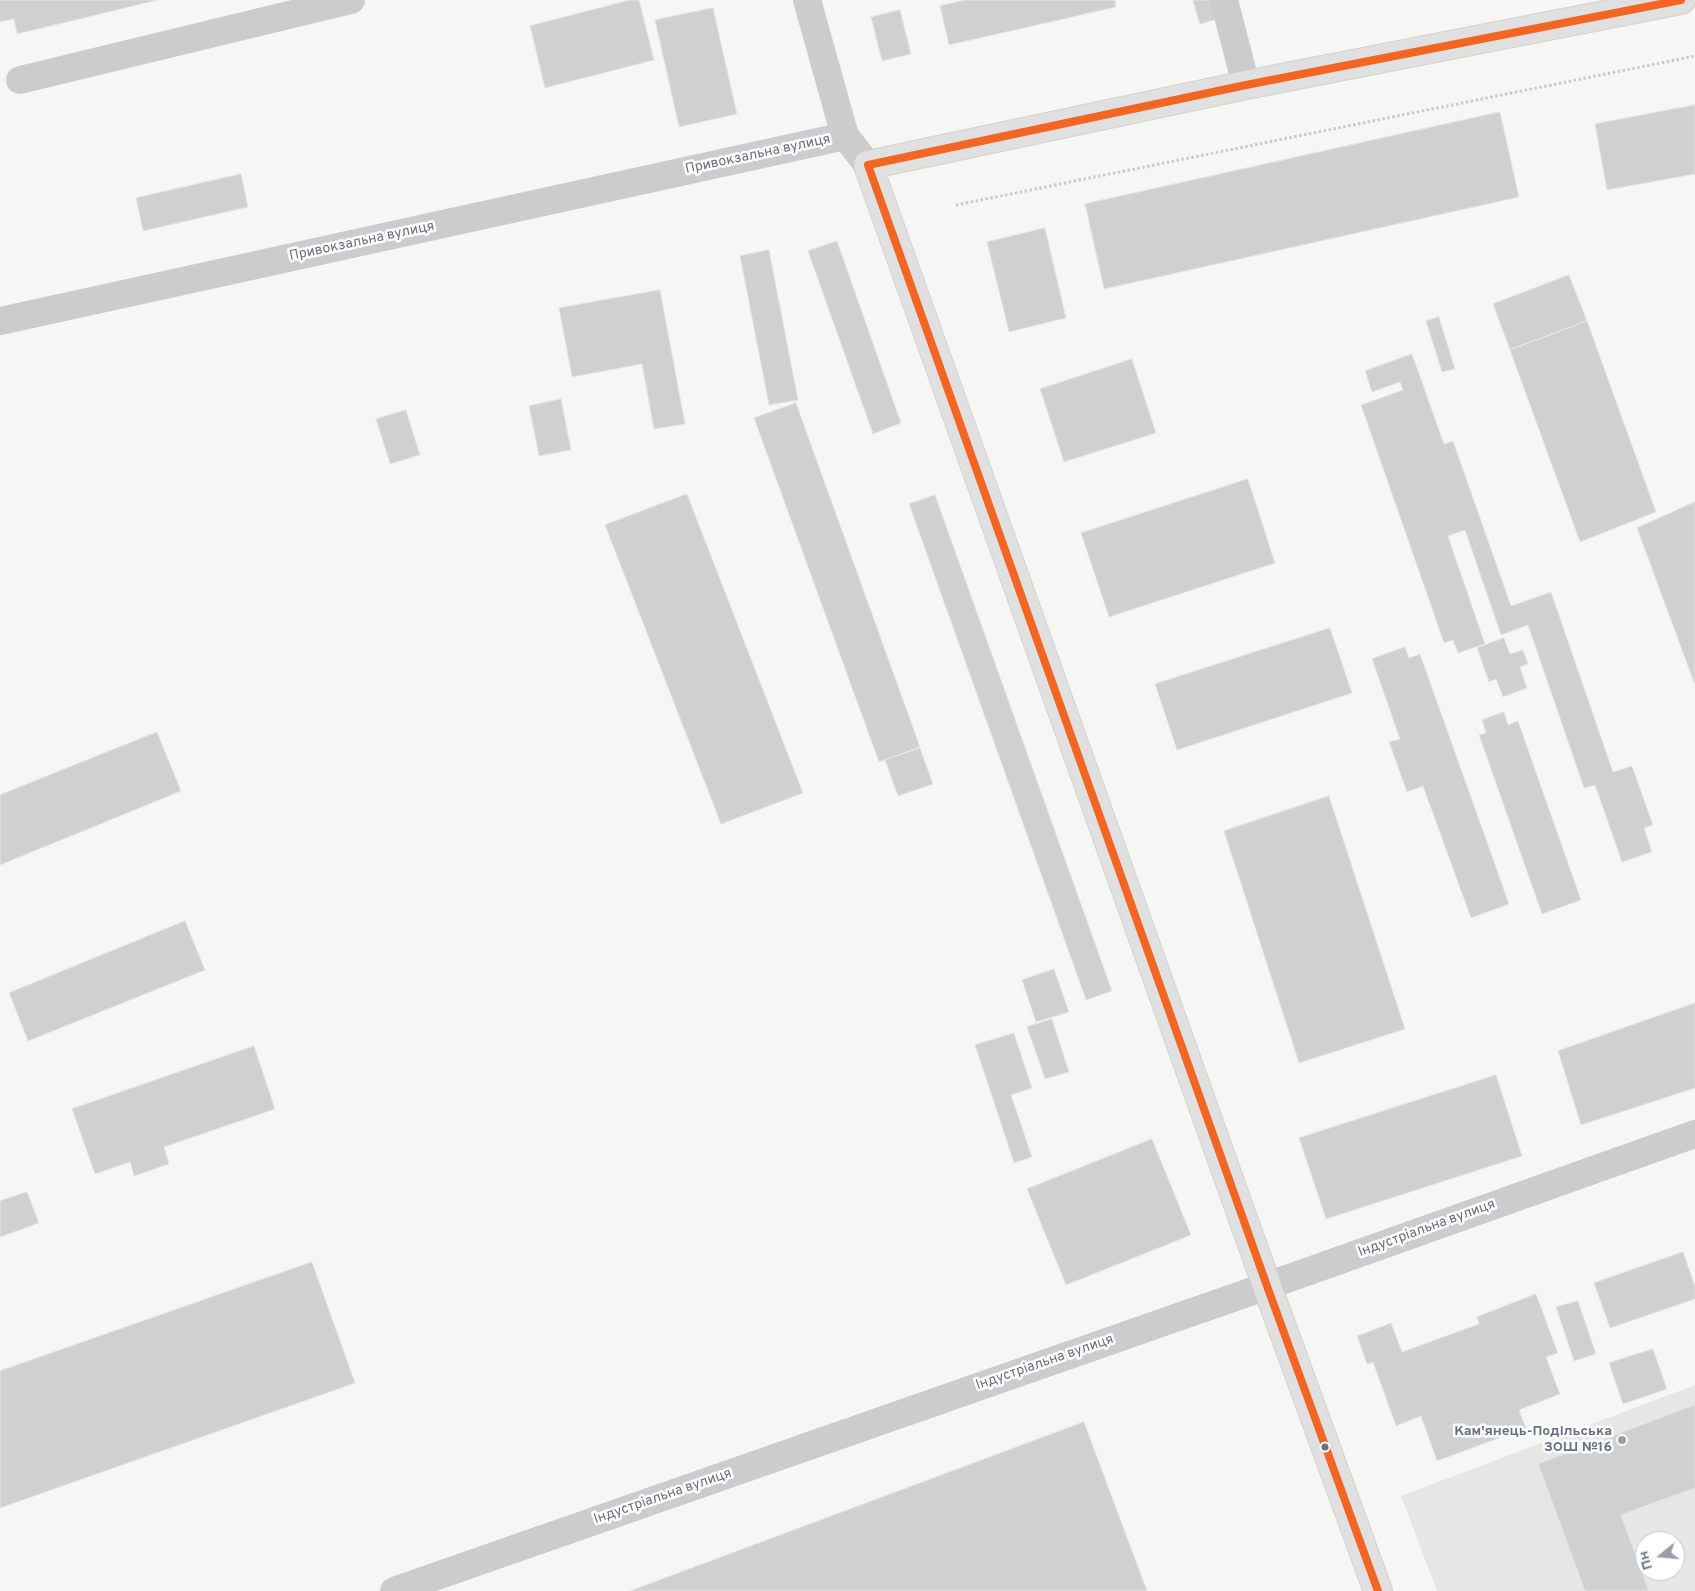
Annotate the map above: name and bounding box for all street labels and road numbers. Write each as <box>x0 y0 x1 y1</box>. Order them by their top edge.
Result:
street label: Привокзальна вулиця <box>684 131 832 179</box>
street label: Привокзальна вулиця <box>288 218 436 266</box>
street label: Індустріальна вулиця <box>1356 1196 1498 1262</box>
street label: Індустріальна вулиця <box>974 1332 1116 1394</box>
street label: Індустріальна вулиця <box>592 1466 734 1528</box>

